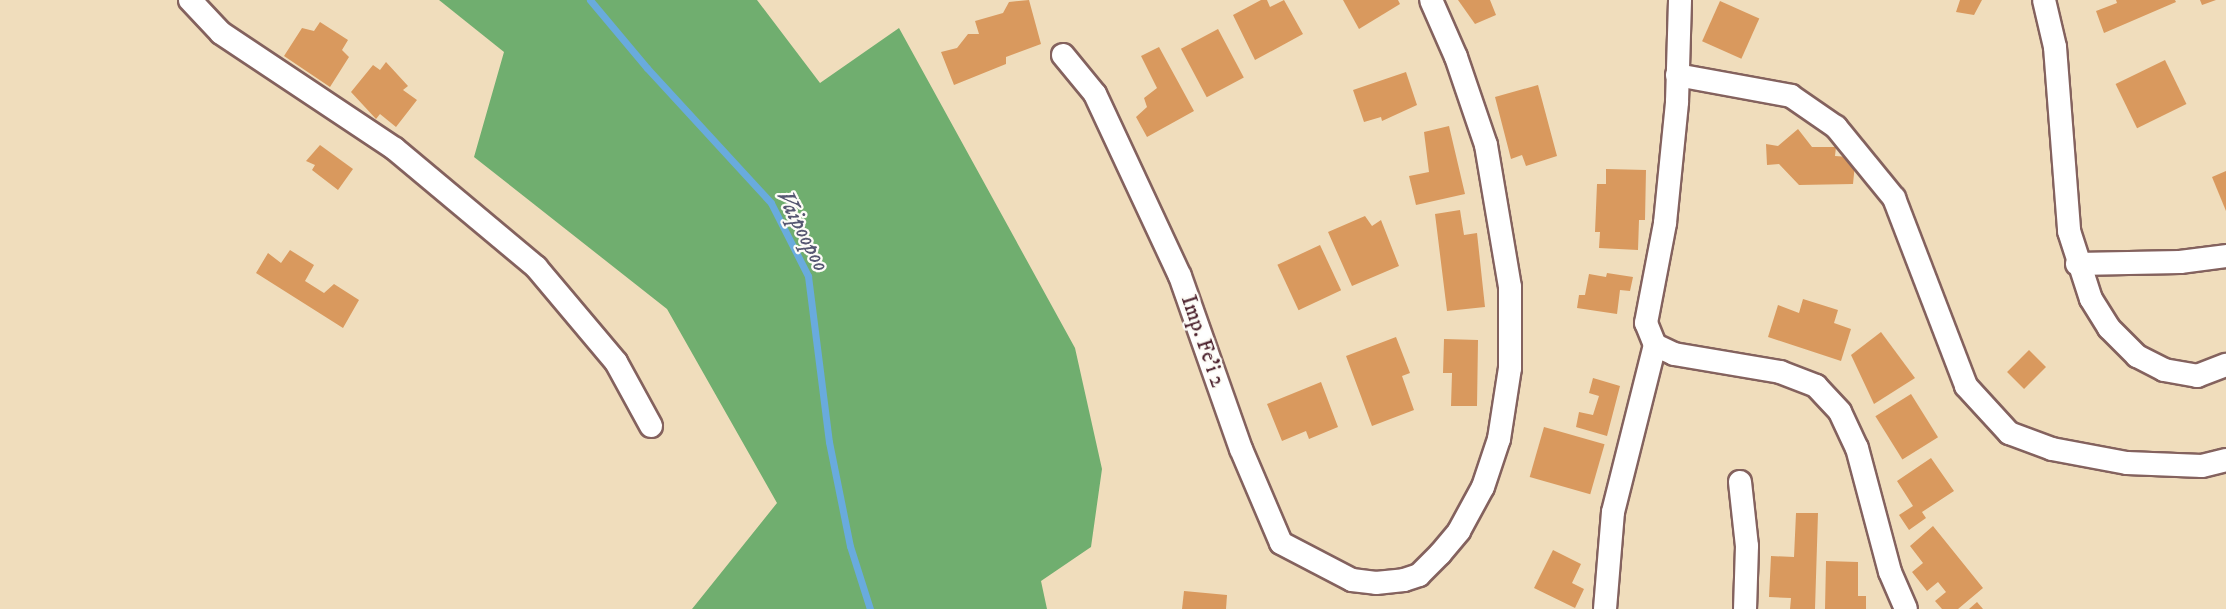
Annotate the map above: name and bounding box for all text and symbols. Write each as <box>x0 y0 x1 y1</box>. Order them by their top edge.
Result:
water label: Vaipoopoo <box>769 185 835 277</box>
street label: Imp. Fe'i 2 <box>1175 292 1231 390</box>

